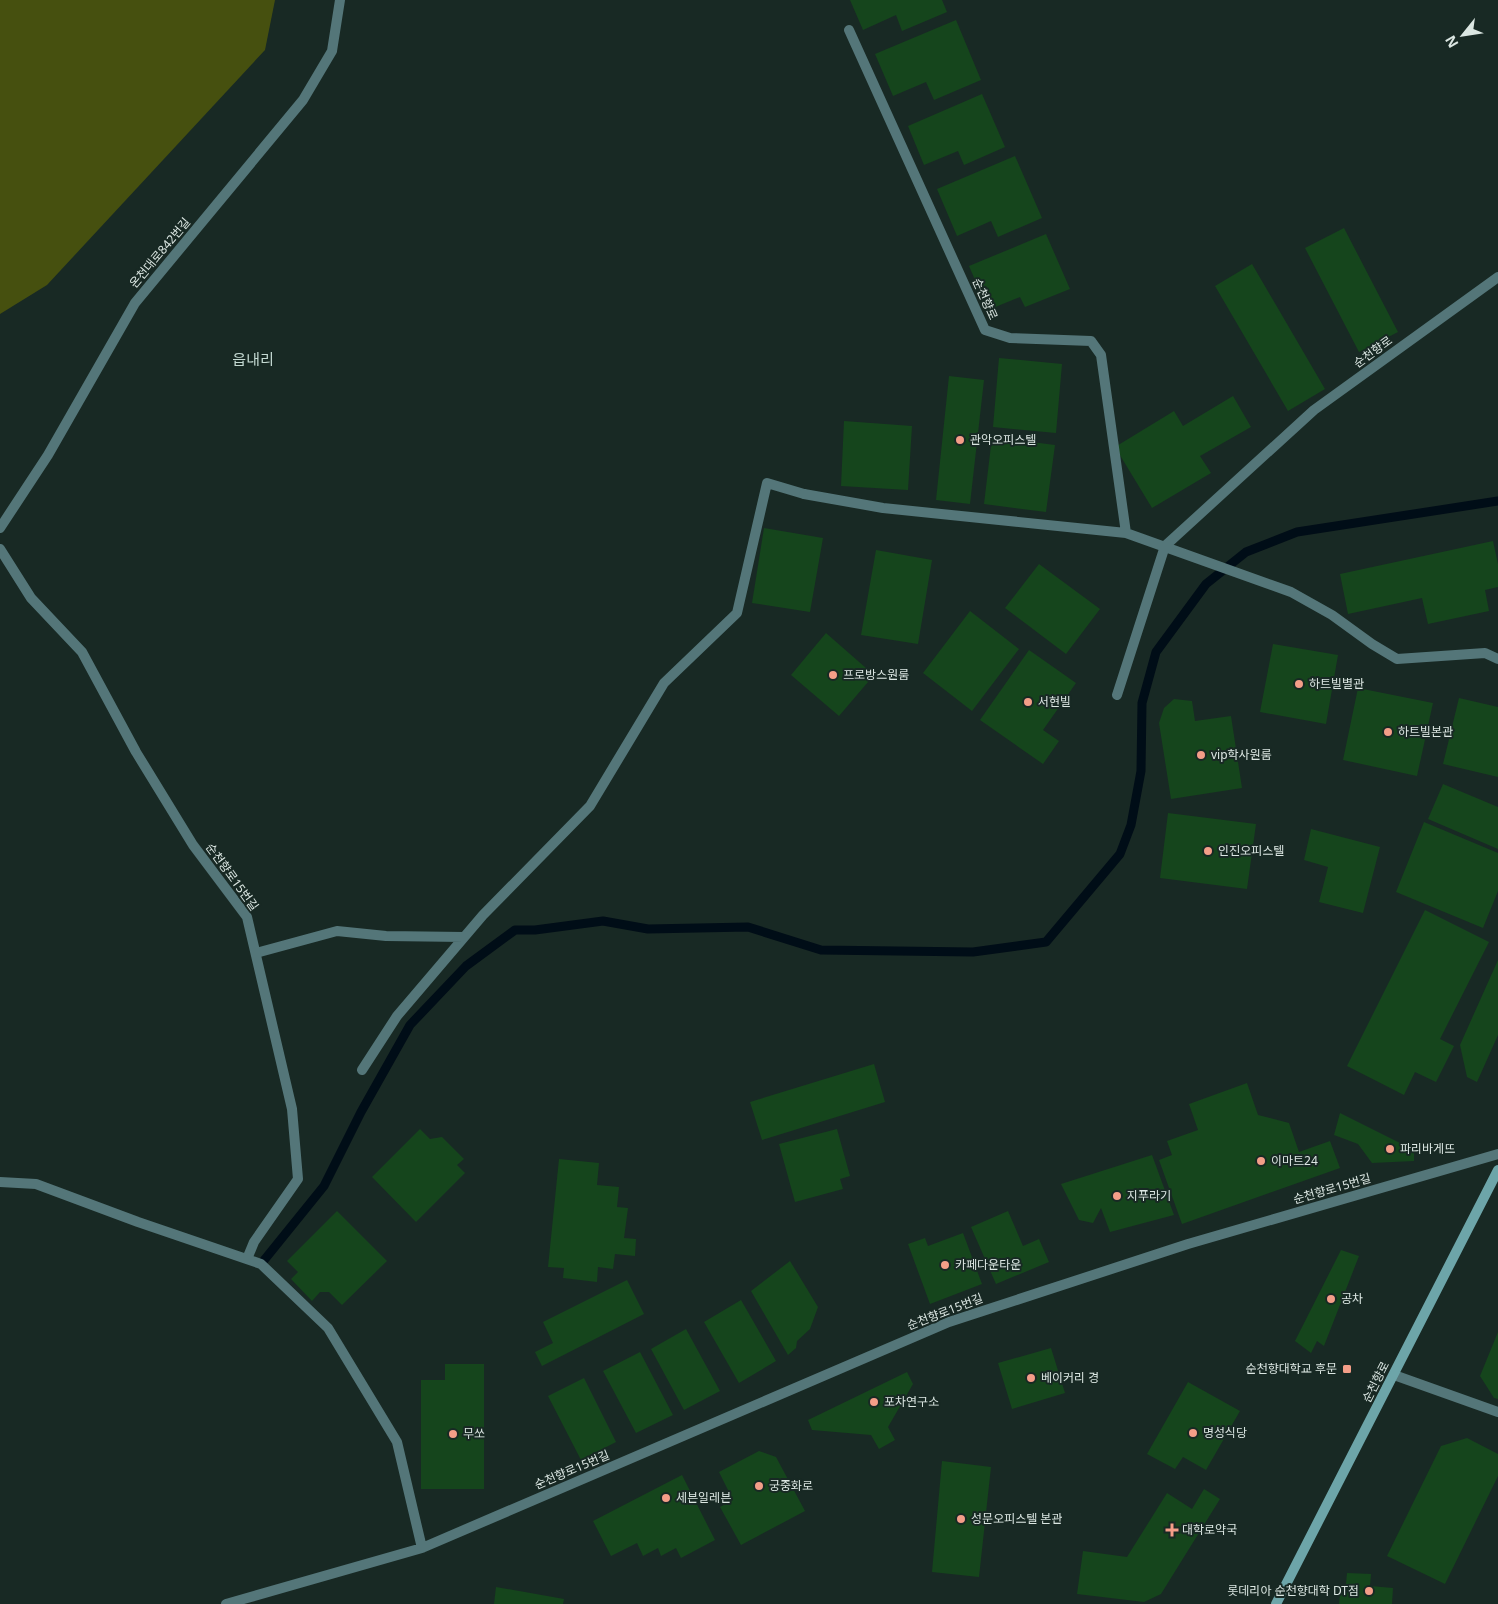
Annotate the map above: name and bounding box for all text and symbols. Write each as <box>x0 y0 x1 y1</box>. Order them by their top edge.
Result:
north arrow <box>1438 10 1488 60</box>
text: N <box>1440 32 1462 51</box>
street label: 온천대로842번길 <box>125 214 194 291</box>
street label: 순천향로 <box>969 275 1002 322</box>
street label: 순천향로 <box>1350 332 1396 371</box>
district label: 읍내리 <box>232 349 274 369</box>
place label: 관악오피스텔 <box>970 431 1036 448</box>
marker: 관악오피스텔 <box>954 434 966 446</box>
place label: 프로방스원룸 <box>843 666 909 683</box>
marker: 프로방스원룸 <box>827 669 839 681</box>
place label: 하트빌별관 <box>1309 675 1364 692</box>
marker: 하트빌별관 <box>1293 678 1305 690</box>
place label: 서현빌 <box>1038 693 1071 710</box>
marker: 서현빌 <box>1022 696 1034 708</box>
place label: 하트빌본관 <box>1398 723 1453 740</box>
marker: 하트빌본관 <box>1382 726 1394 738</box>
place label: vip학사원룸 <box>1211 746 1272 763</box>
marker: vip학사원룸 <box>1195 749 1207 761</box>
street label: 순천향로15번길 <box>202 839 263 914</box>
place label: 인진오피스텔 <box>1218 842 1284 859</box>
marker: 인진오피스텔 <box>1202 845 1214 857</box>
place label: 파리바게뜨 <box>1400 1140 1455 1157</box>
marker: 파리바게뜨 <box>1384 1143 1396 1155</box>
place label: 이마트24 <box>1271 1152 1318 1169</box>
marker: 이마트24 <box>1255 1155 1267 1167</box>
street label: 순천향로15번길 <box>1291 1169 1373 1208</box>
place label: 지푸라기 <box>1127 1187 1171 1204</box>
marker: 지푸라기 <box>1111 1190 1123 1202</box>
place label: 카페다운타운 <box>955 1256 1021 1273</box>
marker: 카페다운타운 <box>939 1259 951 1271</box>
street label: 순천향로15번길 <box>904 1289 985 1334</box>
place label: 공차 <box>1341 1290 1363 1307</box>
marker: 공차 <box>1325 1293 1337 1305</box>
street label: 순천향로 <box>1358 1358 1393 1405</box>
place label: 순천향대학교 후문 <box>1246 1360 1337 1377</box>
marker: 순천향대학교 후문 <box>1341 1363 1353 1375</box>
place label: 베이커리 경 <box>1041 1369 1099 1386</box>
marker: 베이커리 경 <box>1025 1372 1037 1384</box>
place label: 포차연구소 <box>884 1393 939 1410</box>
marker: 포차연구소 <box>868 1396 880 1408</box>
place label: 명성식당 <box>1203 1424 1247 1441</box>
place label: 무쏘 <box>463 1425 485 1442</box>
marker: 명성식당 <box>1187 1427 1199 1439</box>
marker: 무쏘 <box>447 1428 459 1440</box>
street label: 순천향로15번길 <box>532 1446 612 1493</box>
place label: 궁중화로 <box>769 1477 813 1494</box>
marker: 궁중화로 <box>753 1480 765 1492</box>
place label: 세븐일레븐 <box>676 1489 731 1506</box>
marker: 세븐일레븐 <box>660 1492 672 1504</box>
place label: 성문오피스텔 본관 <box>971 1510 1062 1527</box>
marker: 성문오피스텔 본관 <box>955 1513 967 1525</box>
place label: 대학로약국 <box>1182 1521 1237 1538</box>
marker: 대학로약국 <box>1166 1524 1178 1536</box>
place label: 롯데리아 순천향대학 DT점 <box>1227 1582 1359 1599</box>
marker: 롯데리아 순천향대학 DT점 <box>1363 1585 1375 1597</box>

